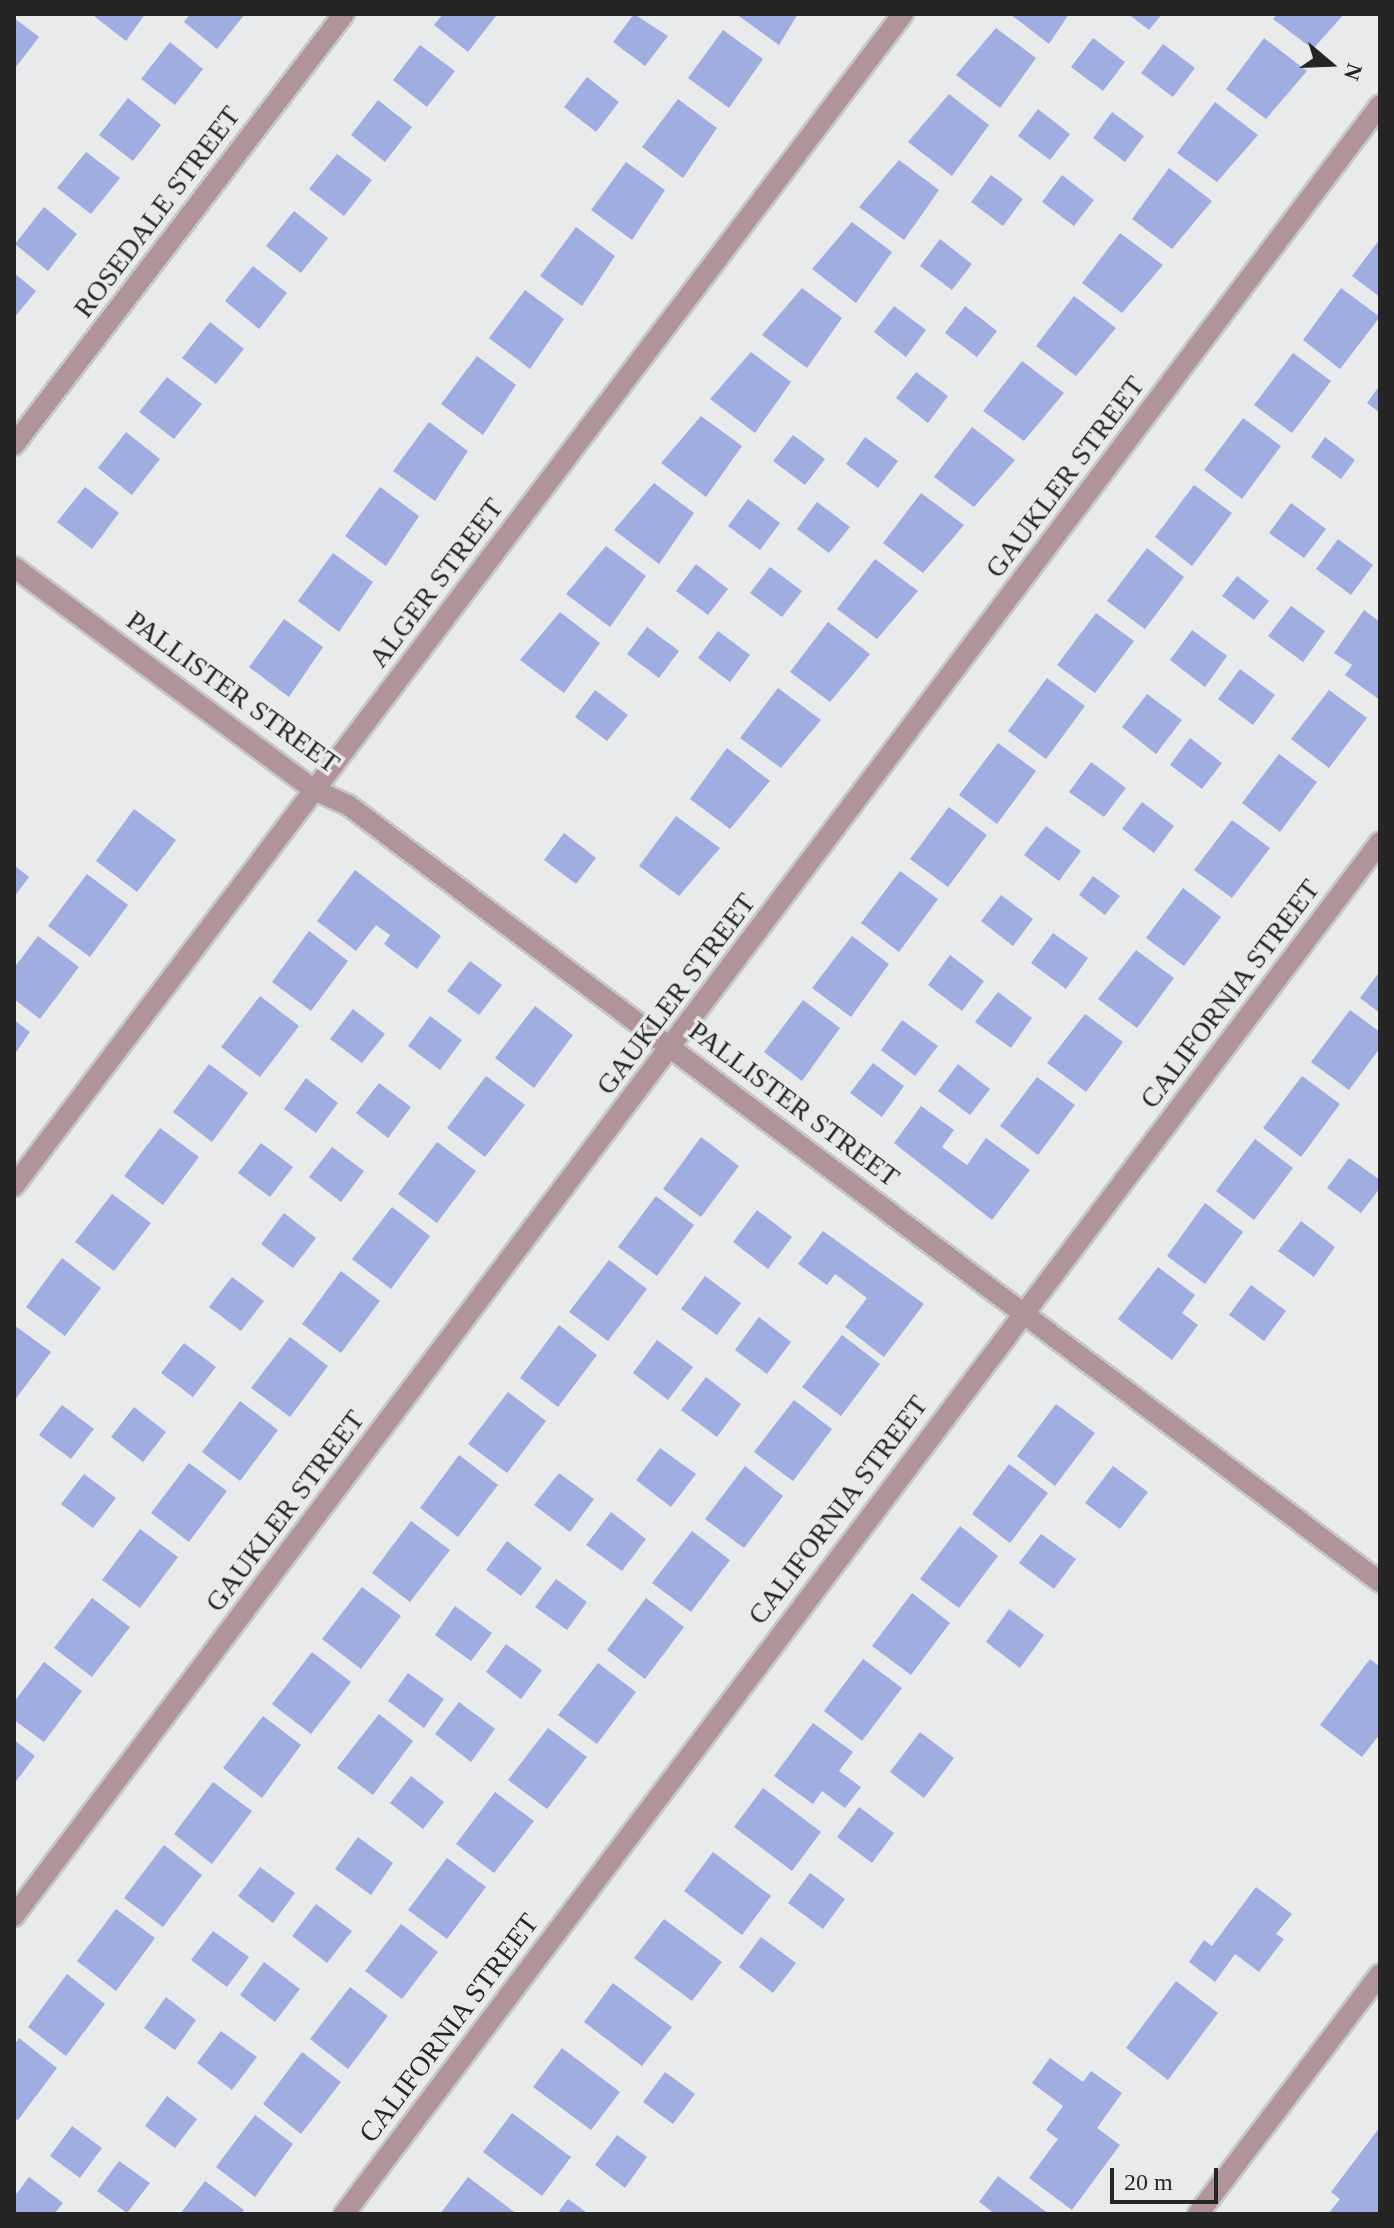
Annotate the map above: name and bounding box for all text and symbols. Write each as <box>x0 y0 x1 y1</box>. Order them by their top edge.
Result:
north arrow <box>1290 24 1370 104</box>
text: N <box>1339 60 1368 84</box>
street label: ROSEDALE STREET <box>67 100 247 324</box>
street label: GAUKLER STREET <box>978 370 1152 584</box>
street label: ALGER STREET <box>362 492 510 674</box>
street label: PALLISTER STREET <box>120 604 346 780</box>
street label: CALIFORNIA STREET <box>1133 872 1327 1116</box>
street label: GAUKLER STREET <box>589 887 763 1101</box>
street label: PALLISTER STREET <box>682 1014 906 1194</box>
street label: CALIFORNIA STREET <box>741 1388 935 1632</box>
street label: GAUKLER STREET <box>198 1404 372 1618</box>
street label: CALIFORNIA STREET <box>352 1906 546 2150</box>
scale bar <box>1114 2152 1222 2202</box>
text: 20 m <box>1124 2169 1173 2195</box>

